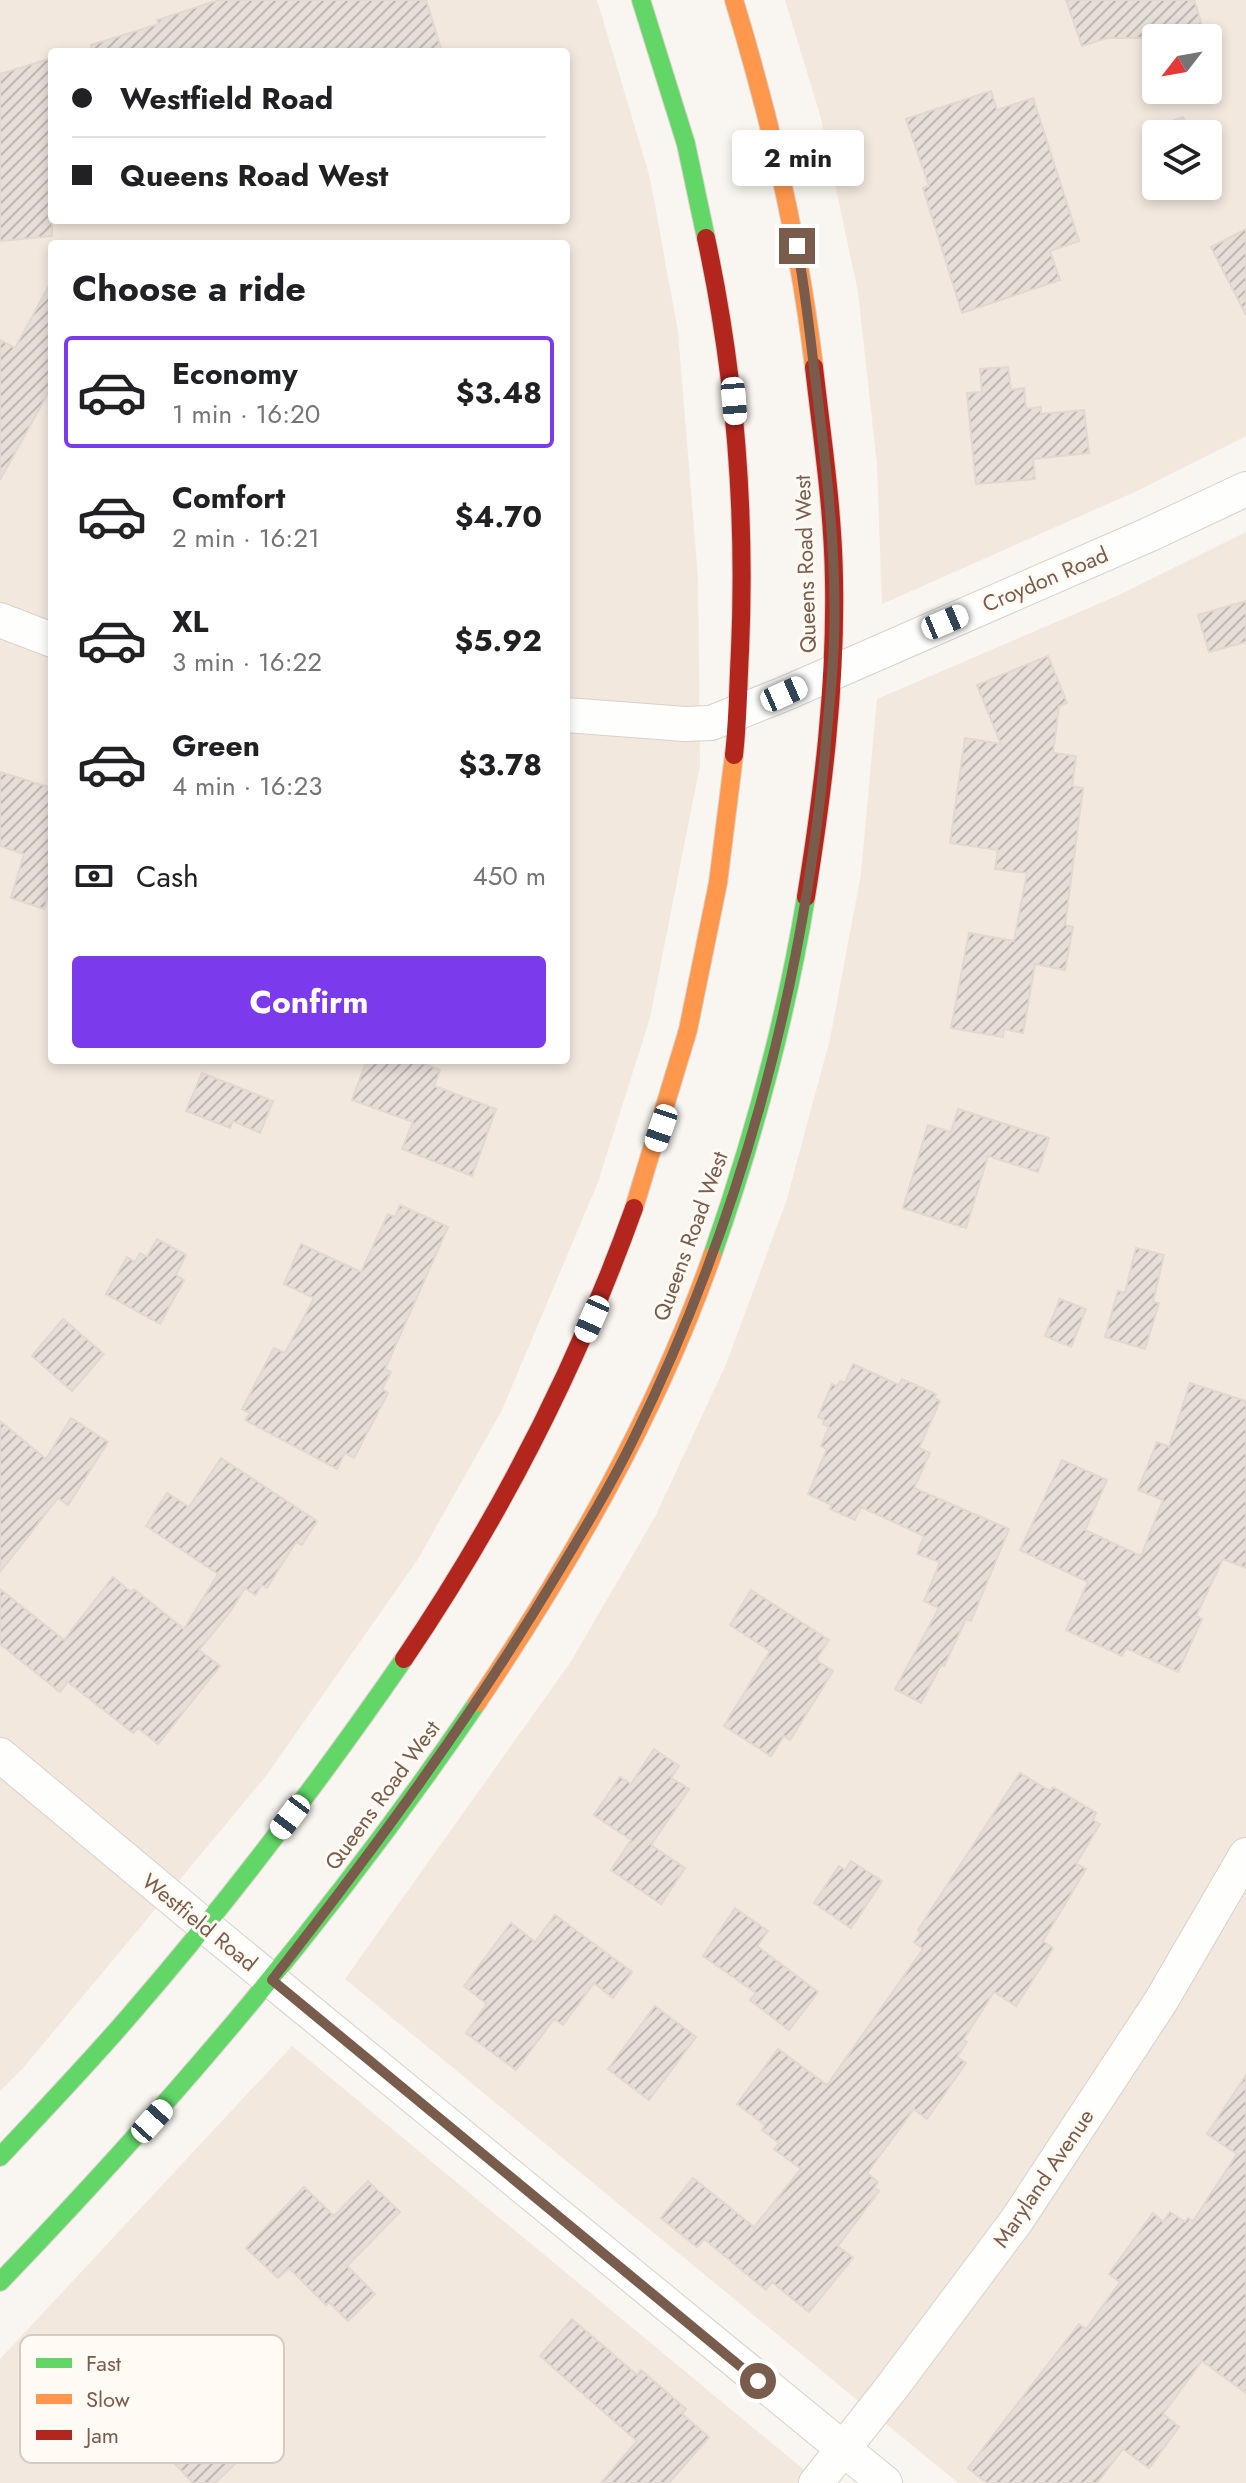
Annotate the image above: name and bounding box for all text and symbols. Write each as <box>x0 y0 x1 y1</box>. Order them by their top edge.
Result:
north arrow <box>1142 24 1222 104</box>
map controls <box>1142 24 1222 200</box>
text: Westfield Road <box>120 77 333 120</box>
button: layers <box>1142 120 1222 200</box>
callout: 2 min <box>731 130 863 186</box>
text: 2 min <box>764 139 832 177</box>
text: Queens Road West <box>120 154 388 197</box>
route end <box>779 228 815 264</box>
text: Choose a ride <box>72 262 306 314</box>
text: Economy <box>172 352 298 395</box>
icon: car <box>76 356 148 428</box>
text: $3.48 <box>456 371 542 414</box>
car <box>720 376 748 426</box>
text: 1 min · 16:20 <box>172 395 320 433</box>
street label: Queens Road West <box>786 474 824 654</box>
text: Comfort <box>172 476 285 519</box>
icon: car <box>76 480 148 552</box>
text: $4.70 <box>455 495 542 538</box>
text: 2 min · 16:21 <box>172 519 320 557</box>
street label: Croydon Road <box>977 538 1113 620</box>
text: XL <box>172 600 208 643</box>
car <box>918 602 972 642</box>
icon: car <box>76 604 148 676</box>
text: $5.92 <box>455 619 542 662</box>
text: 3 min · 16:22 <box>172 643 322 681</box>
car <box>757 673 811 715</box>
text: Green <box>172 724 260 767</box>
icon: car <box>76 728 148 800</box>
text: $3.78 <box>459 743 542 786</box>
text: 4 min · 16:23 <box>172 767 323 805</box>
icon: cash <box>72 854 116 898</box>
text: Cash <box>136 855 199 898</box>
text: 450 m <box>472 857 546 895</box>
button: Confirm <box>72 956 546 1048</box>
car <box>642 1101 680 1155</box>
street label: Queens Road West <box>644 1146 736 1325</box>
car <box>571 1292 613 1346</box>
street label: Queens Road West <box>317 1713 448 1876</box>
car <box>266 1791 314 1843</box>
street label: Westfield Road <box>135 1865 265 1979</box>
car <box>127 2095 177 2147</box>
street label: Maryland Avenue <box>985 2102 1101 2254</box>
legend <box>20 2335 284 2463</box>
text: Fast <box>86 2347 122 2379</box>
route start <box>740 2363 776 2399</box>
text: Slow <box>86 2383 130 2415</box>
text: Jam <box>83 2419 119 2451</box>

